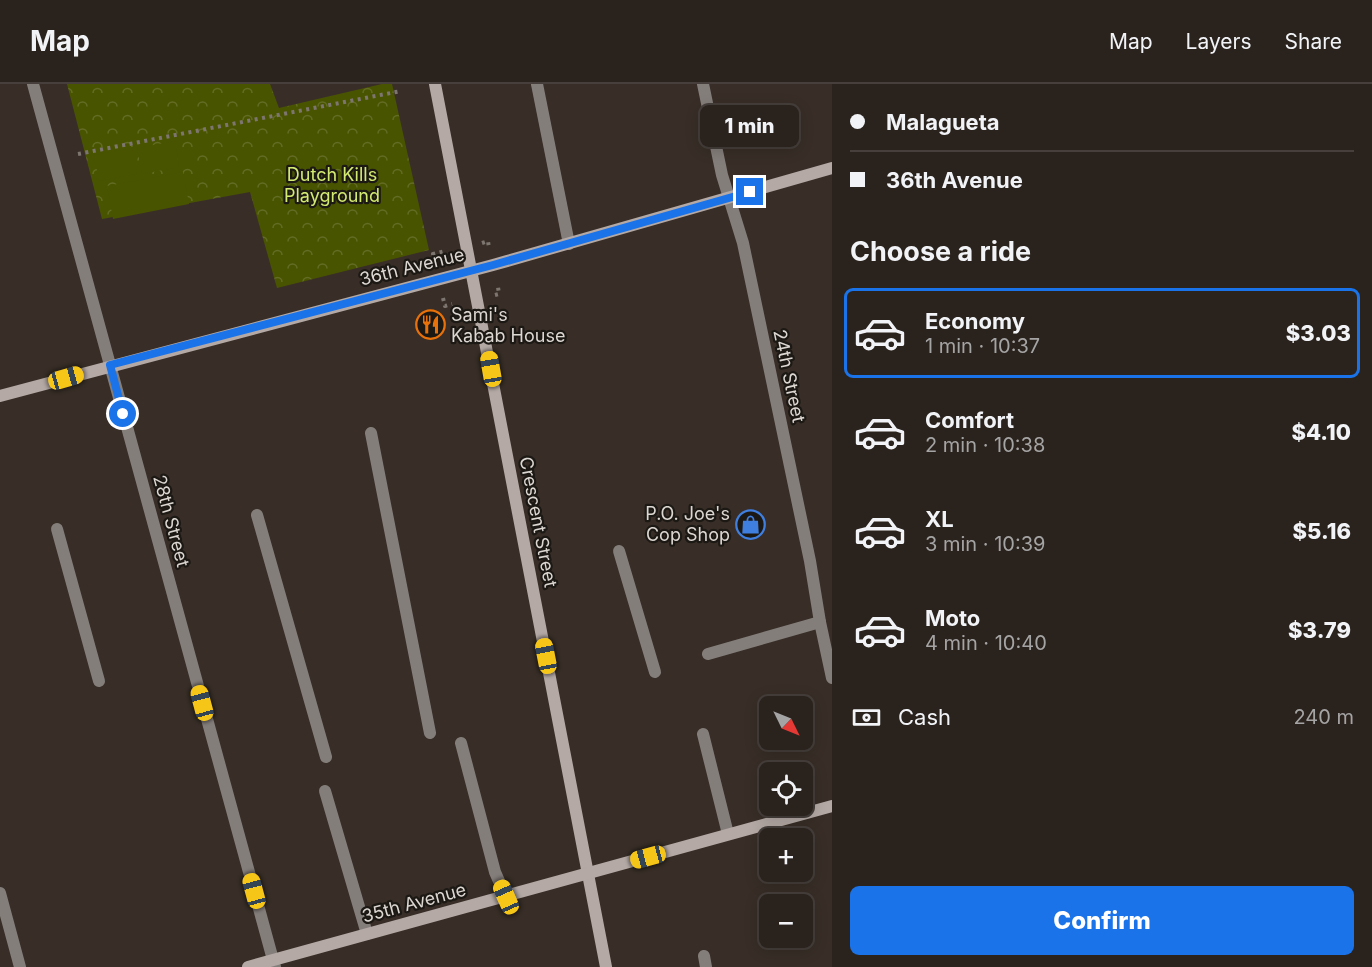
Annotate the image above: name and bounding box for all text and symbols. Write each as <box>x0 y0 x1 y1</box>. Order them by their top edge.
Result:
text: Map <box>30 24 90 58</box>
text: Map <box>1109 29 1153 54</box>
text: Layers <box>1186 29 1252 54</box>
text: Share <box>1285 29 1342 54</box>
callout: 1 min <box>700 105 800 147</box>
text: Malagueta <box>886 109 1000 135</box>
text: 1 min <box>724 114 775 138</box>
park label: Dutch Kills Playground <box>284 164 380 206</box>
text: 36th Avenue <box>886 167 1023 193</box>
route end <box>736 178 763 205</box>
text: Choose a ride <box>850 235 1031 268</box>
street label: 36th Avenue <box>357 243 466 290</box>
place label: Sami's Kabab House <box>451 304 565 346</box>
icon: car <box>853 306 907 360</box>
text: Economy <box>925 308 1025 334</box>
restaurant icon: Sami's Kabab House <box>414 309 446 341</box>
text: $3.03 <box>1286 320 1351 346</box>
street label: 24th Street <box>769 327 810 425</box>
text: 1 min · 10:37 <box>925 334 1040 358</box>
car <box>479 350 503 388</box>
car <box>46 364 86 392</box>
route start <box>109 400 136 427</box>
icon: car <box>853 405 907 459</box>
text: Comfort <box>925 407 1014 433</box>
text: $4.10 <box>1291 419 1351 445</box>
text: 2 min · 10:38 <box>925 433 1045 457</box>
street label: Crescent Street <box>516 455 561 589</box>
street label: 28th Street <box>149 473 194 569</box>
place label: P.O. Joe's Cop Shop <box>645 503 730 545</box>
icon: car <box>853 504 907 558</box>
text: XL <box>925 506 954 532</box>
shop icon: P.O. Joe's Cop Shop <box>735 508 767 540</box>
text: $5.16 <box>1293 518 1351 544</box>
text: 3 min · 10:39 <box>925 532 1045 556</box>
icon: car <box>853 603 907 657</box>
text: Moto <box>925 605 980 631</box>
text: $3.79 <box>1288 617 1351 643</box>
text: 4 min · 10:40 <box>925 631 1047 655</box>
car <box>534 637 558 675</box>
car <box>189 683 215 723</box>
north arrow <box>759 696 813 750</box>
map controls <box>759 696 813 948</box>
icon: cash <box>850 701 883 734</box>
text: Cash <box>898 704 951 730</box>
text: 240 m <box>1293 705 1354 729</box>
button: locate <box>759 762 813 816</box>
button: + <box>759 828 813 882</box>
car <box>628 844 668 870</box>
car <box>241 871 267 911</box>
car <box>490 877 522 917</box>
street label: 35th Avenue <box>360 879 468 926</box>
button: Confirm <box>850 886 1354 955</box>
button: − <box>759 894 813 948</box>

